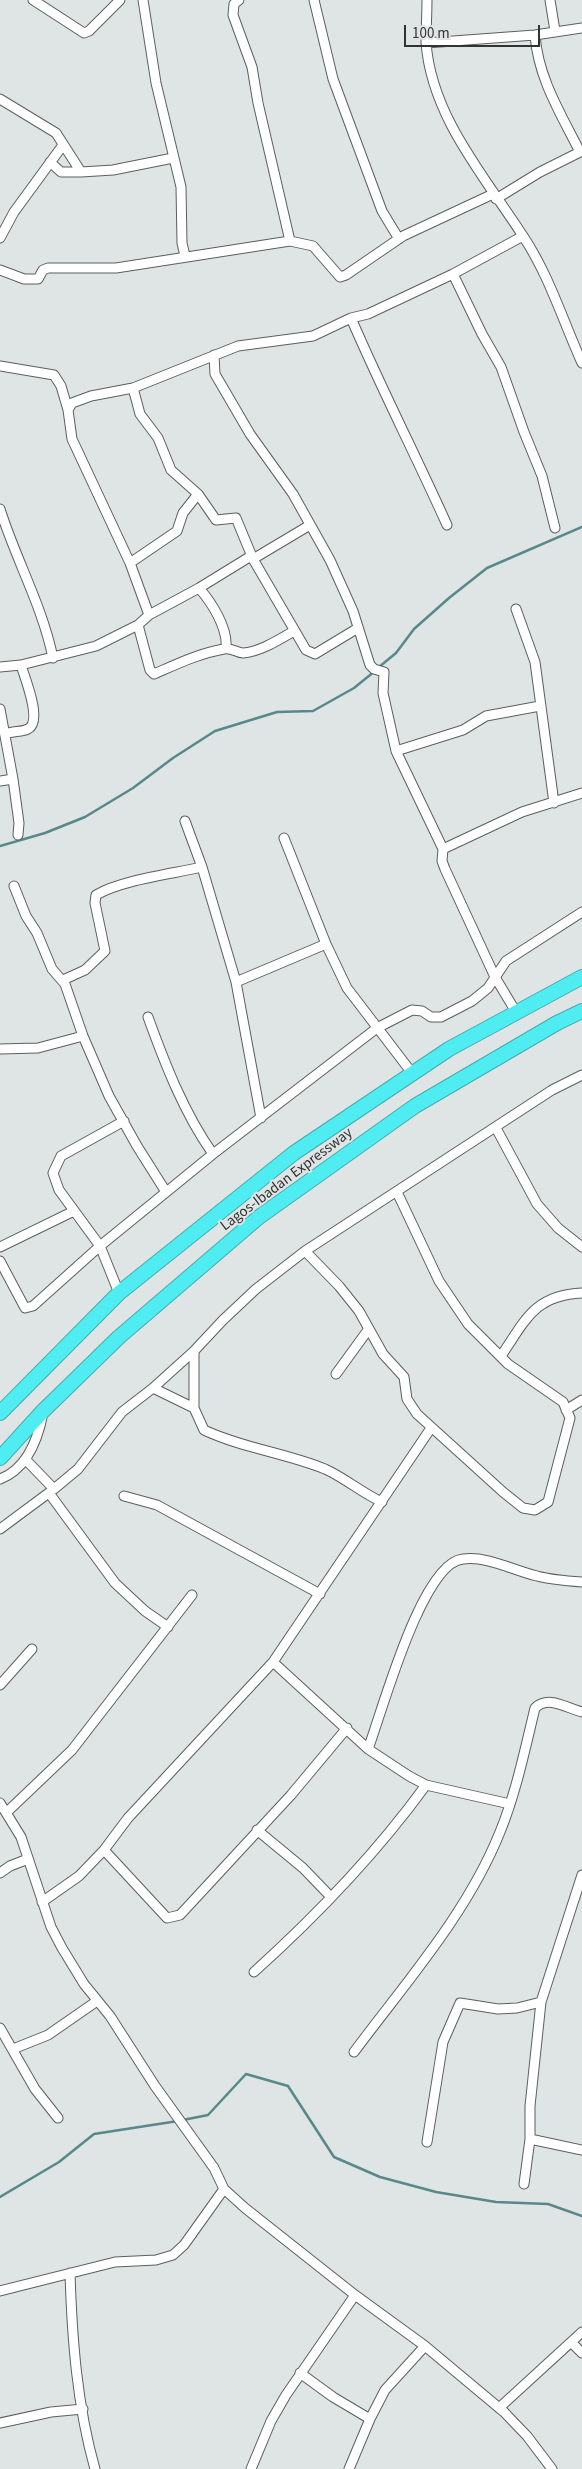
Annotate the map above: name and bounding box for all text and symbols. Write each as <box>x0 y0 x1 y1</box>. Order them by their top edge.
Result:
scale bar <box>407 15 543 47</box>
text: 100 m <box>412 23 450 44</box>
street label: Lagos-Ibadan Expressway <box>217 1124 357 1236</box>

